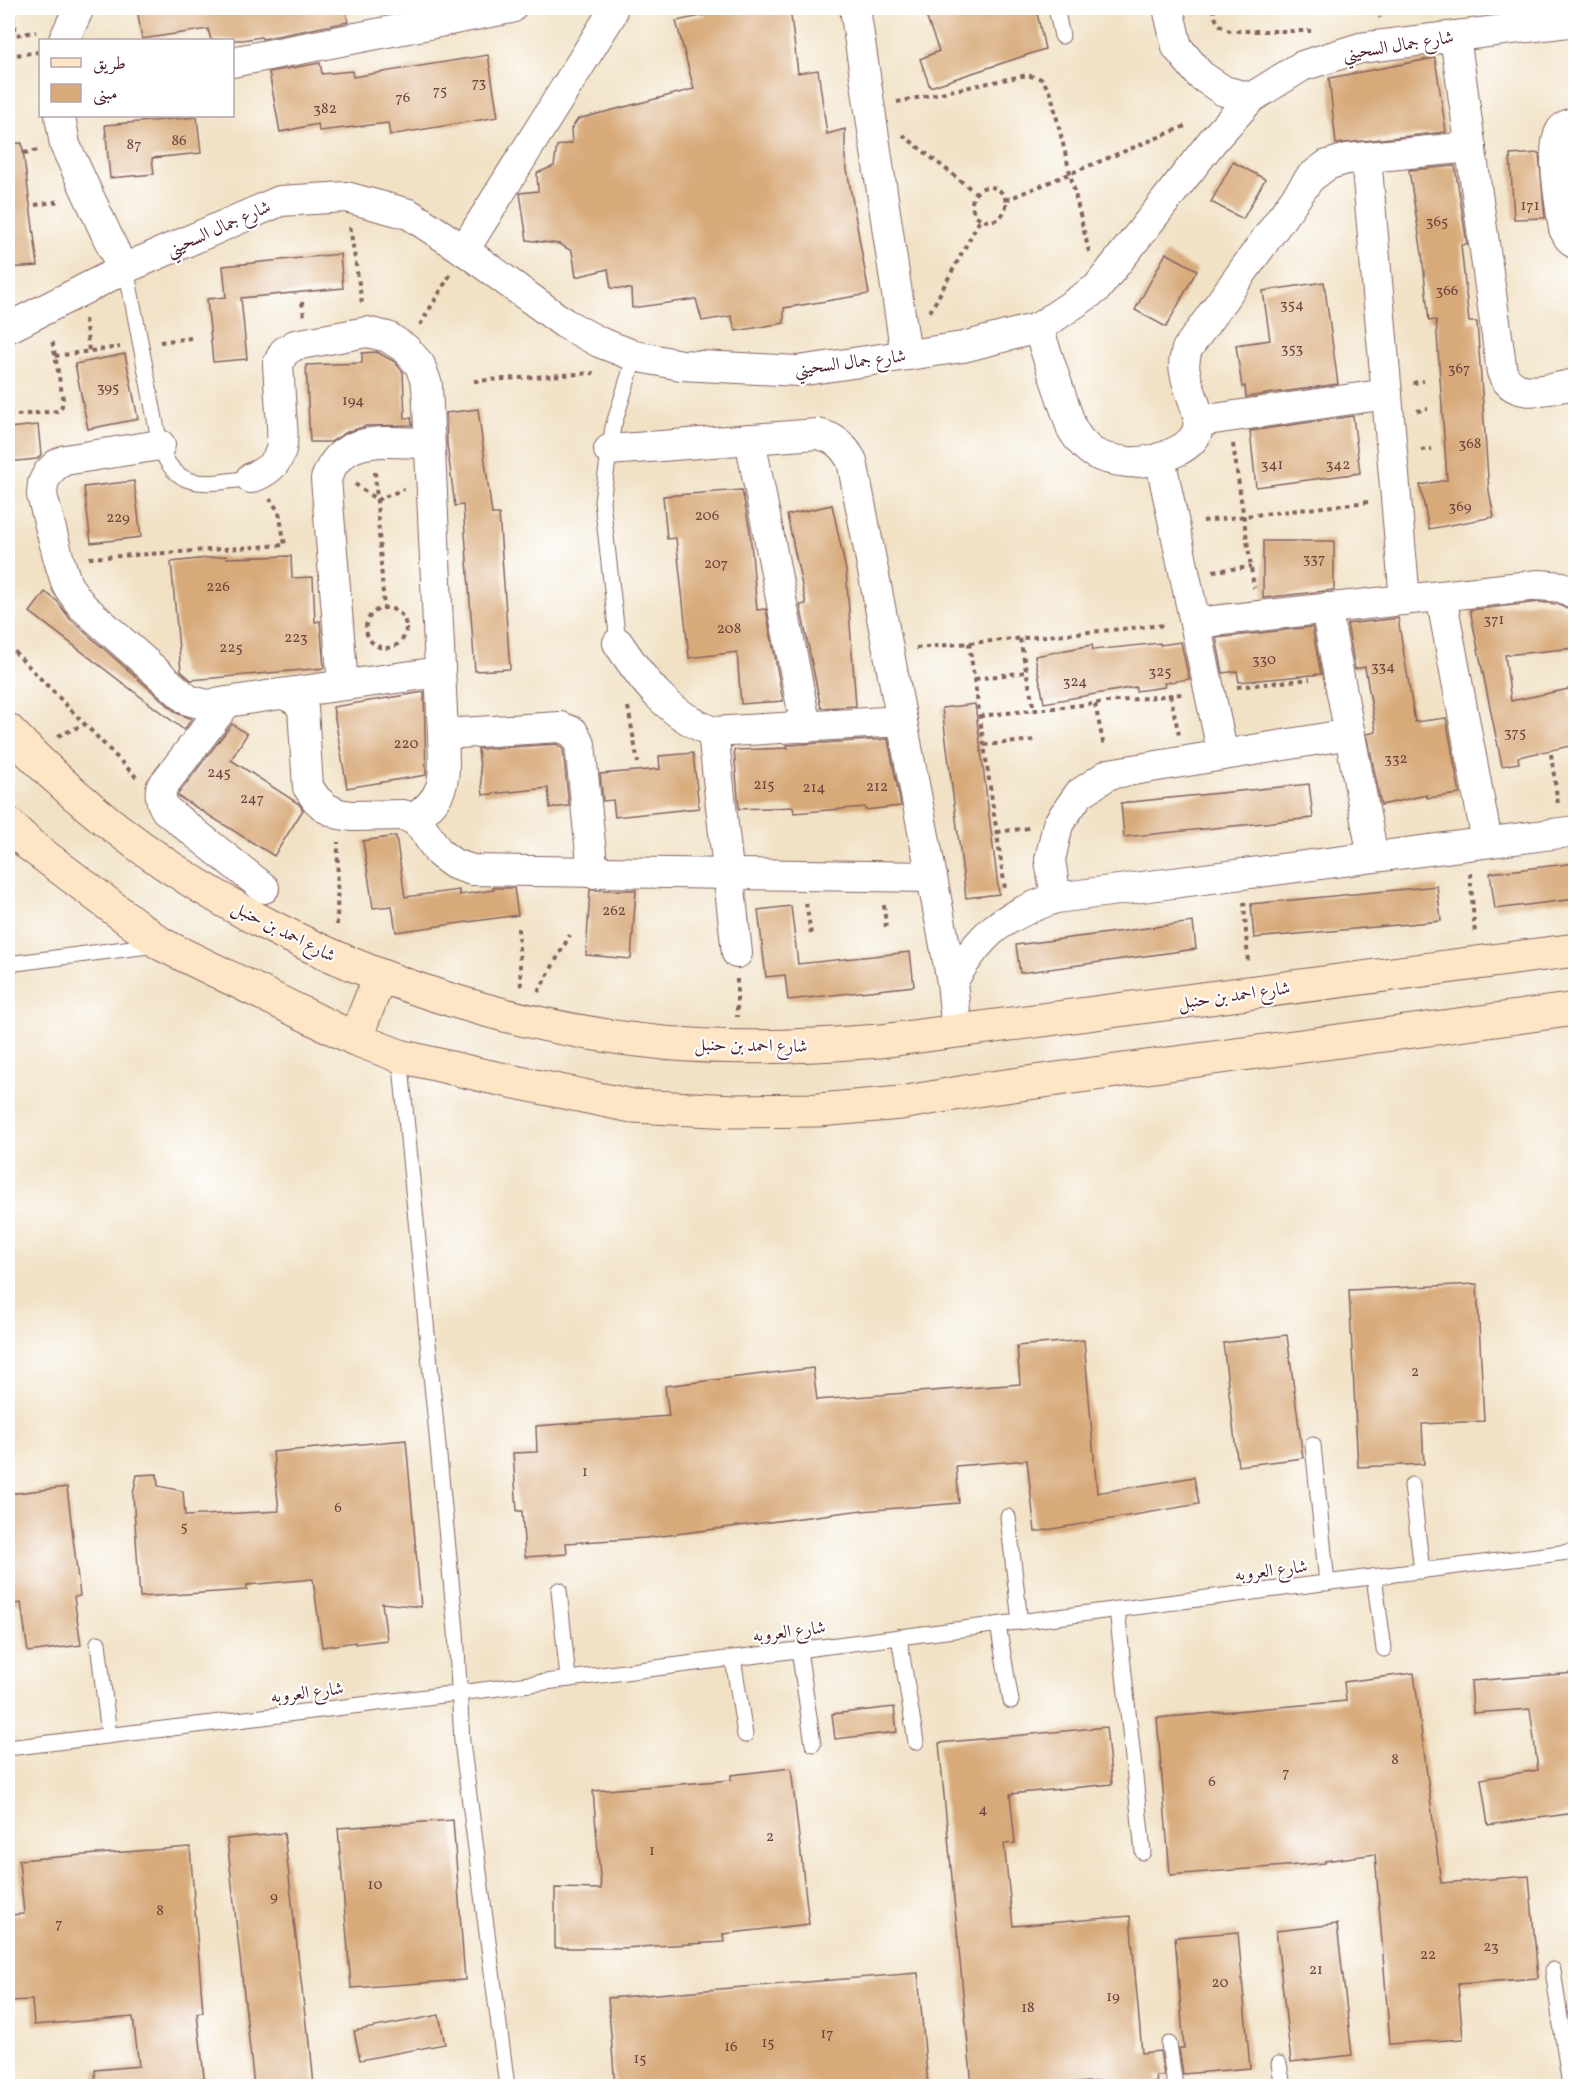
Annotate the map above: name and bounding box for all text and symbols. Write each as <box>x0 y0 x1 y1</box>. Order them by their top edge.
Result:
street label: شارع جمال السحيني <box>1341 25 1456 71</box>
legend <box>39 39 234 117</box>
text: طريق <box>93 52 126 77</box>
house number: 73 <box>472 73 486 94</box>
house number: 75 <box>433 81 447 102</box>
text: مبنى <box>93 82 118 107</box>
house number: 76 <box>396 88 410 109</box>
house number: 382 <box>313 99 337 120</box>
house number: 86 <box>171 131 187 152</box>
house number: 87 <box>127 135 141 156</box>
street label: شارع جمال السحيني <box>162 195 276 266</box>
house number: 171 <box>1521 196 1539 217</box>
house number: 365 <box>1426 212 1448 233</box>
house number: 366 <box>1436 281 1458 302</box>
house number: 354 <box>1280 295 1304 316</box>
house number: 353 <box>1281 339 1303 360</box>
street label: شارع جمال السحيني <box>793 344 908 386</box>
house number: 367 <box>1448 359 1470 380</box>
house number: 395 <box>97 378 119 399</box>
house number: 194 <box>342 391 364 412</box>
house number: 368 <box>1459 434 1481 455</box>
house number: 341 <box>1261 455 1283 476</box>
house number: 342 <box>1326 455 1350 476</box>
house number: 369 <box>1448 497 1472 518</box>
house number: 206 <box>695 506 719 527</box>
house number: 229 <box>106 508 130 529</box>
house number: 337 <box>1303 549 1325 570</box>
house number: 207 <box>704 554 728 575</box>
house number: 226 <box>206 577 230 598</box>
house number: 371 <box>1484 610 1504 631</box>
house number: 208 <box>717 619 741 640</box>
house number: 223 <box>284 628 308 649</box>
house number: 225 <box>219 638 243 659</box>
house number: 330 <box>1252 650 1276 671</box>
house number: 334 <box>1371 657 1395 678</box>
house number: 325 <box>1149 662 1171 683</box>
house number: 324 <box>1063 672 1087 693</box>
house number: 375 <box>1504 723 1526 744</box>
house number: 220 <box>394 734 418 755</box>
house number: 332 <box>1384 749 1408 770</box>
house number: 245 <box>207 763 231 784</box>
house number: 215 <box>753 775 775 796</box>
house number: 212 <box>866 777 888 798</box>
house number: 214 <box>803 778 825 799</box>
house number: 247 <box>240 789 264 810</box>
street label: شارع احمد بن حنبل <box>227 896 339 970</box>
house number: 262 <box>602 901 626 922</box>
street label: شارع احمد بن حنبل <box>1176 976 1292 1018</box>
street label: شارع احمد بن حنبل <box>694 1033 808 1061</box>
house number: 2 <box>1411 1362 1419 1383</box>
house number: 1 <box>582 1462 588 1483</box>
house number: 6 <box>334 1498 342 1519</box>
house number: 5 <box>180 1517 188 1538</box>
street label: شارع العروبه <box>1233 1555 1309 1589</box>
street label: شارع العروبه <box>751 1616 827 1650</box>
street label: شارع العروبه <box>269 1677 345 1711</box>
house number: 8 <box>1391 1750 1399 1771</box>
house number: 7 <box>1282 1763 1290 1784</box>
house number: 6 <box>1208 1772 1216 1793</box>
house number: 4 <box>979 1800 988 1821</box>
house number: 2 <box>766 1827 774 1848</box>
house number: 1 <box>649 1841 655 1862</box>
house number: 10 <box>368 1875 382 1896</box>
house number: 9 <box>270 1887 278 1908</box>
house number: 8 <box>156 1901 164 1922</box>
house number: 7 <box>55 1914 63 1935</box>
house number: 23 <box>1483 1937 1499 1958</box>
house number: 22 <box>1420 1945 1436 1966</box>
house number: 21 <box>1309 1960 1323 1981</box>
house number: 20 <box>1212 1973 1228 1994</box>
house number: 19 <box>1106 1987 1120 2008</box>
house number: 18 <box>1021 1998 1035 2019</box>
house number: 17 <box>820 2024 834 2045</box>
house number: 15 <box>761 2033 775 2054</box>
house number: 16 <box>724 2037 738 2058</box>
house number: 15 <box>633 2049 647 2070</box>

